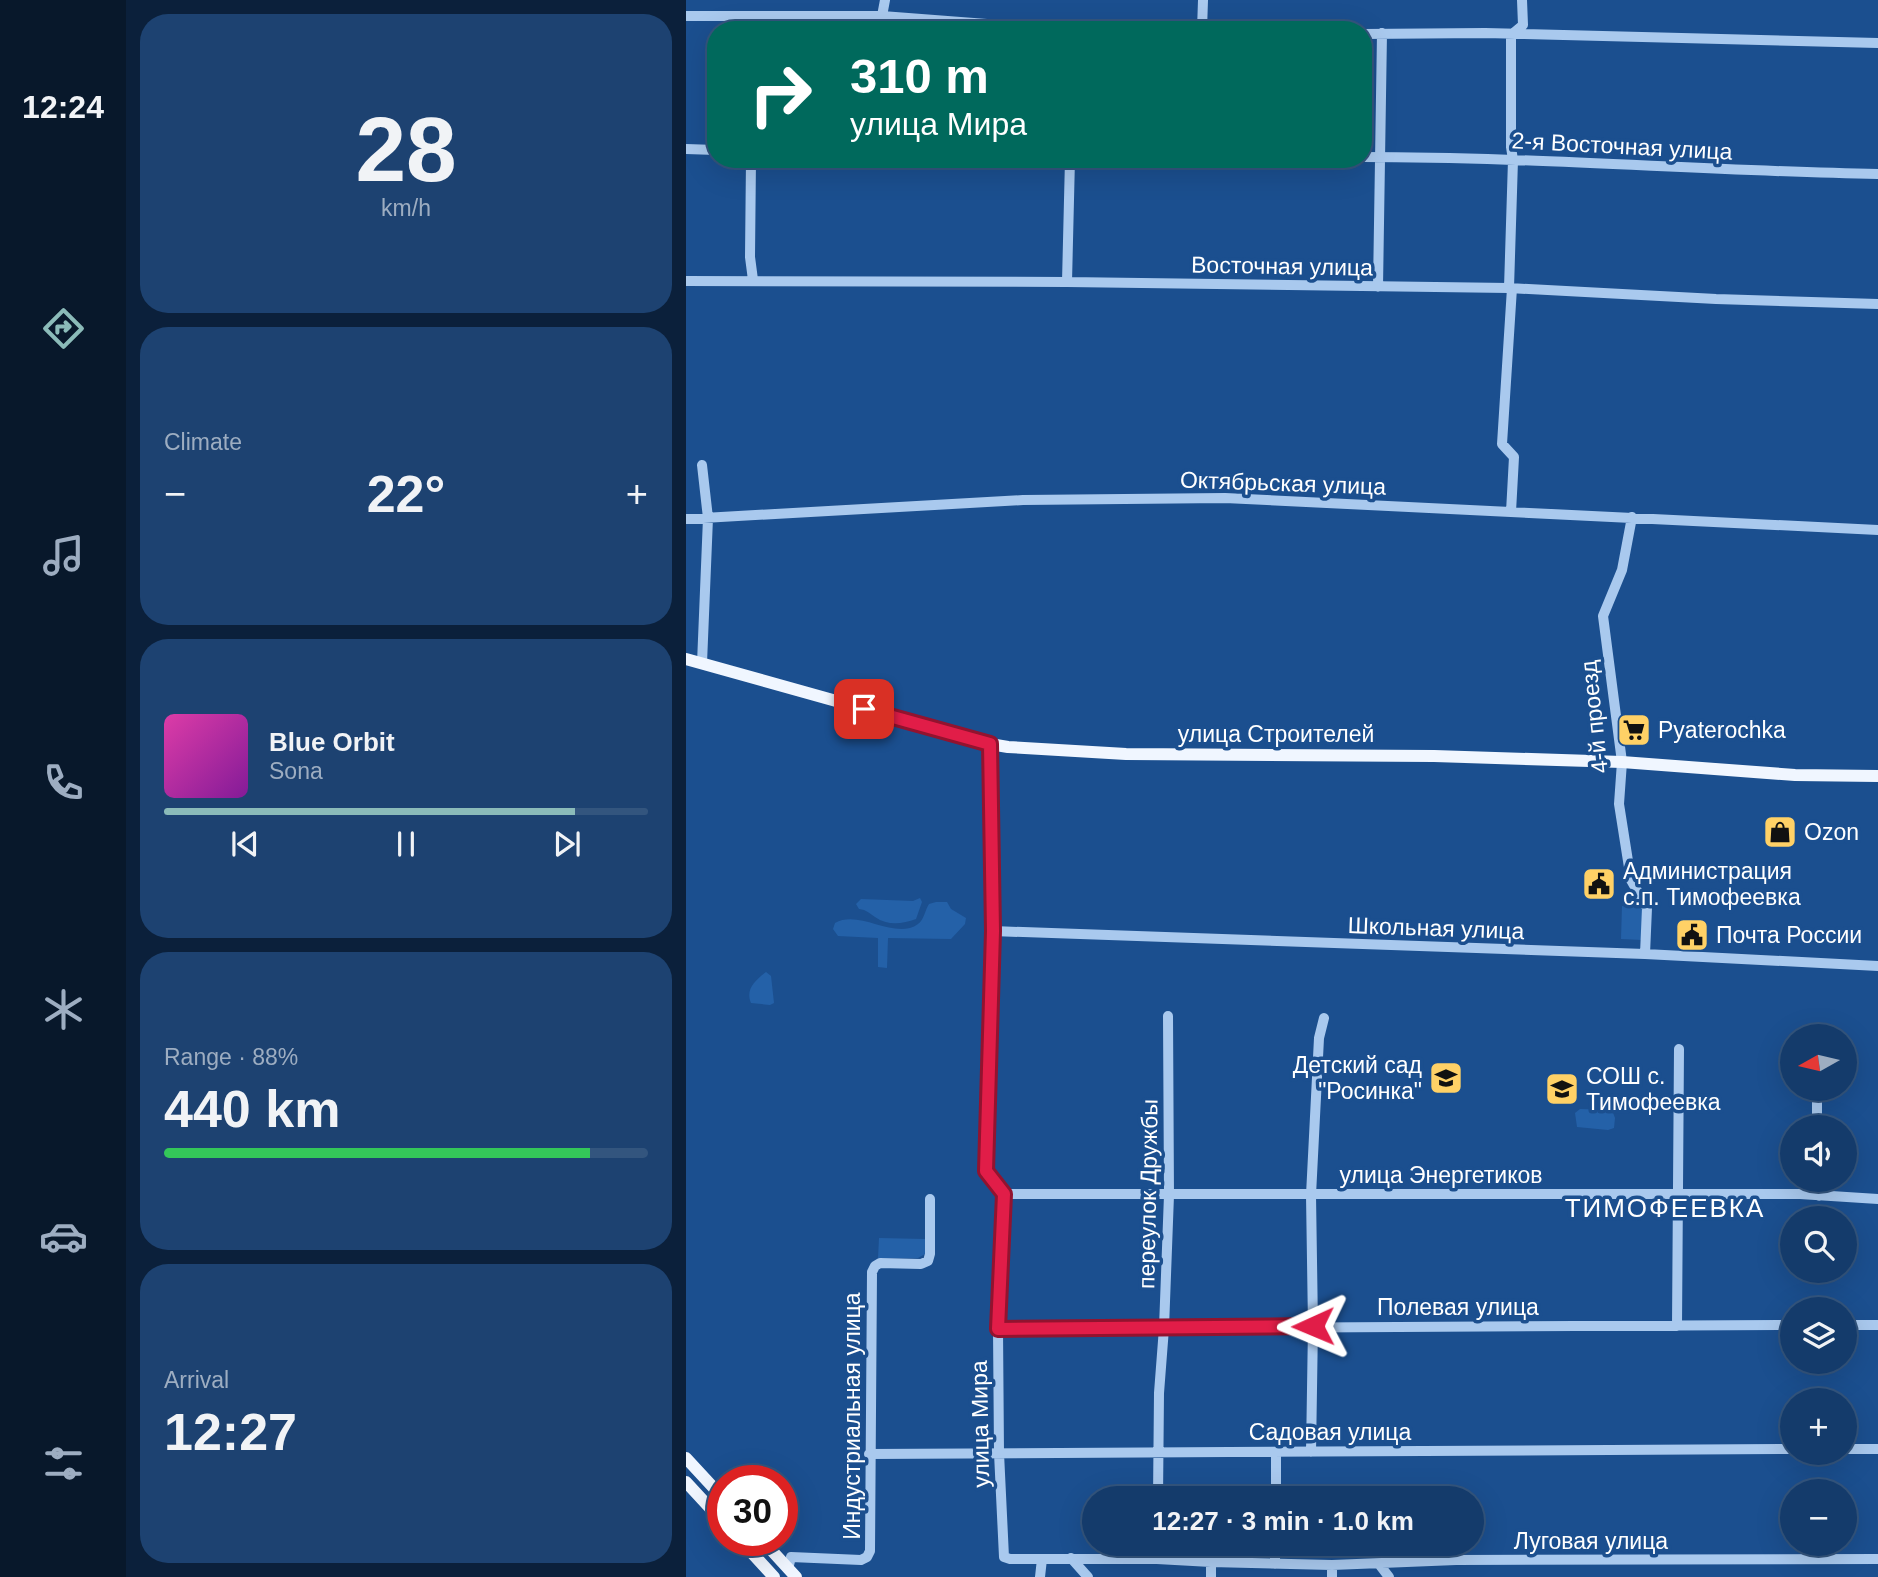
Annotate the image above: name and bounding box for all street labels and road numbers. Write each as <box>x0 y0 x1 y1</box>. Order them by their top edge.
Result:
street label: 2-я Восточная улица <box>1511 127 1733 165</box>
street label: Восточная улица <box>1191 251 1373 281</box>
street label: Октябрьская улица <box>1180 466 1387 500</box>
street label: 4-й проезд <box>1575 659 1613 775</box>
street label: улица Строителей <box>1178 721 1374 747</box>
street label: Школьная улица <box>1347 912 1525 944</box>
street label: переулок Дружбы <box>1133 1099 1163 1289</box>
street label: улица Энергетиков <box>1339 1162 1543 1188</box>
street label: Индустриальная улица <box>839 1292 865 1540</box>
street label: Полевая улица <box>1377 1294 1539 1320</box>
street label: улица Мира <box>966 1360 994 1488</box>
street label: Садовая улица <box>1249 1419 1412 1445</box>
street label: Луговая улица <box>1514 1528 1668 1554</box>

